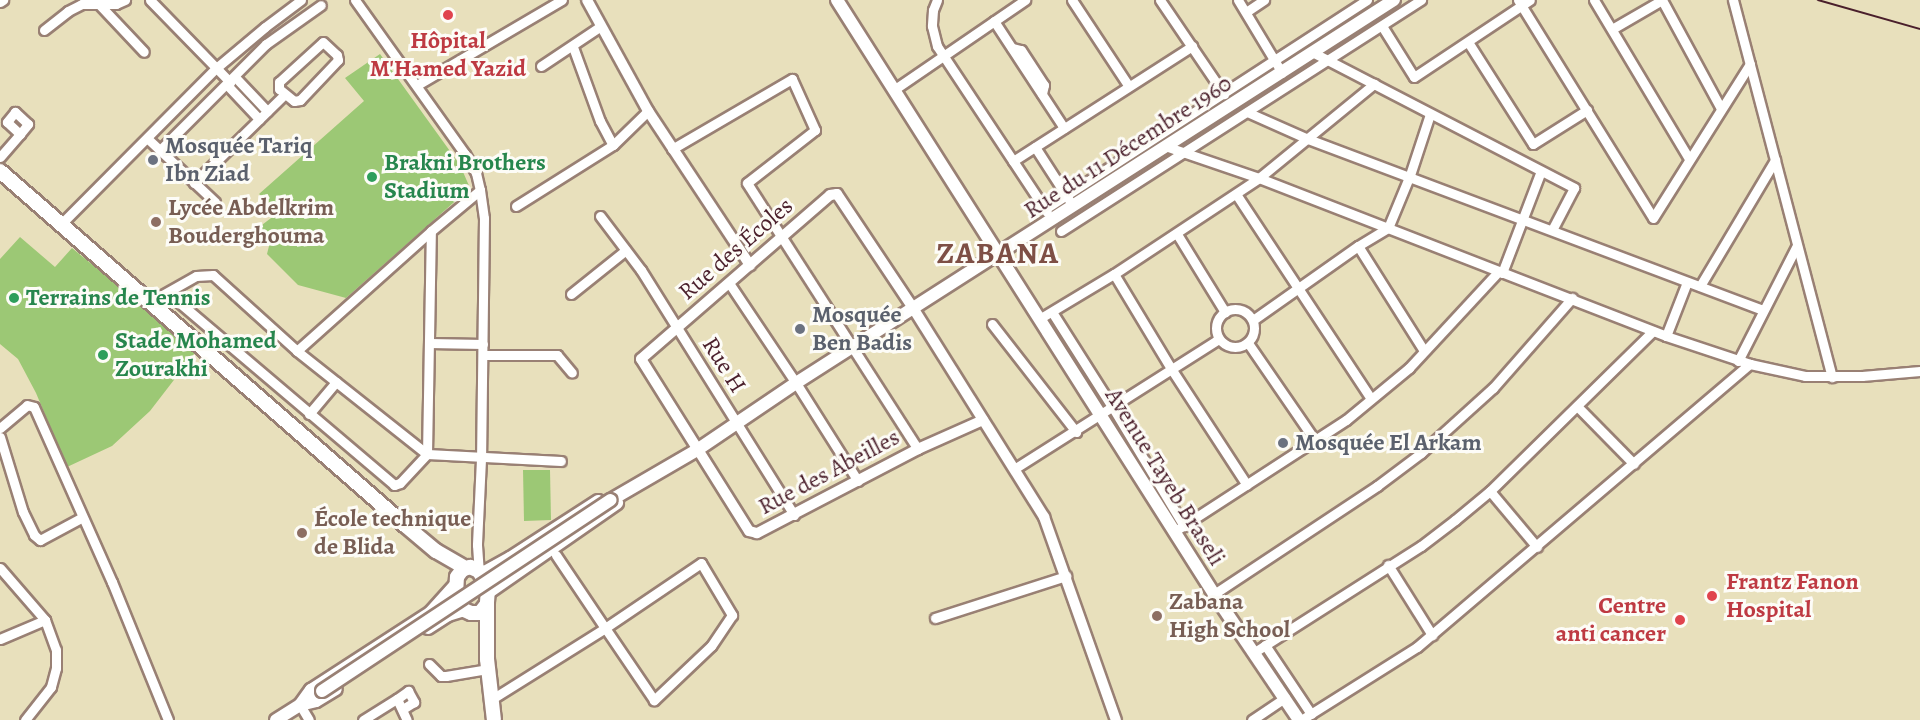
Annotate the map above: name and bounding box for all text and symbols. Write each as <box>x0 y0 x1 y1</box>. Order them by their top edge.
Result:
marker: Hôpital M'Hamed Yazid <box>439 6 457 24</box>
place label: Hôpital M'Hamed Yazid <box>370 27 526 83</box>
street label: Rue du 11 Décembre 1960 <box>1019 69 1237 225</box>
place label: Mosquée Tariq Ibn Ziad <box>165 132 312 188</box>
place label: Brakni Brothers Stadium <box>384 149 546 205</box>
marker: Mosquée Tariq Ibn Ziad <box>146 153 160 167</box>
marker: Brakni Brothers Stadium <box>365 170 379 184</box>
street label: Rue des Écoles <box>673 192 799 306</box>
place label: Lycée Abdelkrim Bouderghouma <box>168 194 334 250</box>
marker: Lycée Abdelkrim Bouderghouma <box>149 215 163 229</box>
district label: ZABANA <box>937 235 1059 271</box>
place label: Terrains de Tennis <box>26 284 211 312</box>
marker: Terrains de Tennis <box>7 291 21 305</box>
place label: Mosquée Ben Badis <box>812 301 912 357</box>
marker: Mosquée Ben Badis <box>793 322 807 336</box>
place label: Stade Mohamed Zourakhi <box>115 327 277 383</box>
street label: Rue H <box>696 332 752 398</box>
marker: Stade Mohamed Zourakhi <box>96 348 110 362</box>
street label: Avenue Tayeb Braseli <box>1099 383 1231 571</box>
street label: Rue des Abeilles <box>753 423 905 521</box>
place label: Mosquée El Arkam <box>1295 429 1482 457</box>
marker: Mosquée El Arkam <box>1276 436 1290 450</box>
place label: École technique de Blida <box>314 505 471 561</box>
marker: École technique de Blida <box>295 526 309 540</box>
place label: Frantz Fanon Hospital <box>1726 568 1859 624</box>
marker: Frantz Fanon Hospital <box>1703 587 1721 605</box>
place label: Zabana High School <box>1169 588 1290 644</box>
place label: Centre anti cancer <box>1556 592 1666 648</box>
marker: Zabana High School <box>1150 609 1164 623</box>
marker: Centre anti cancer <box>1671 611 1689 629</box>

